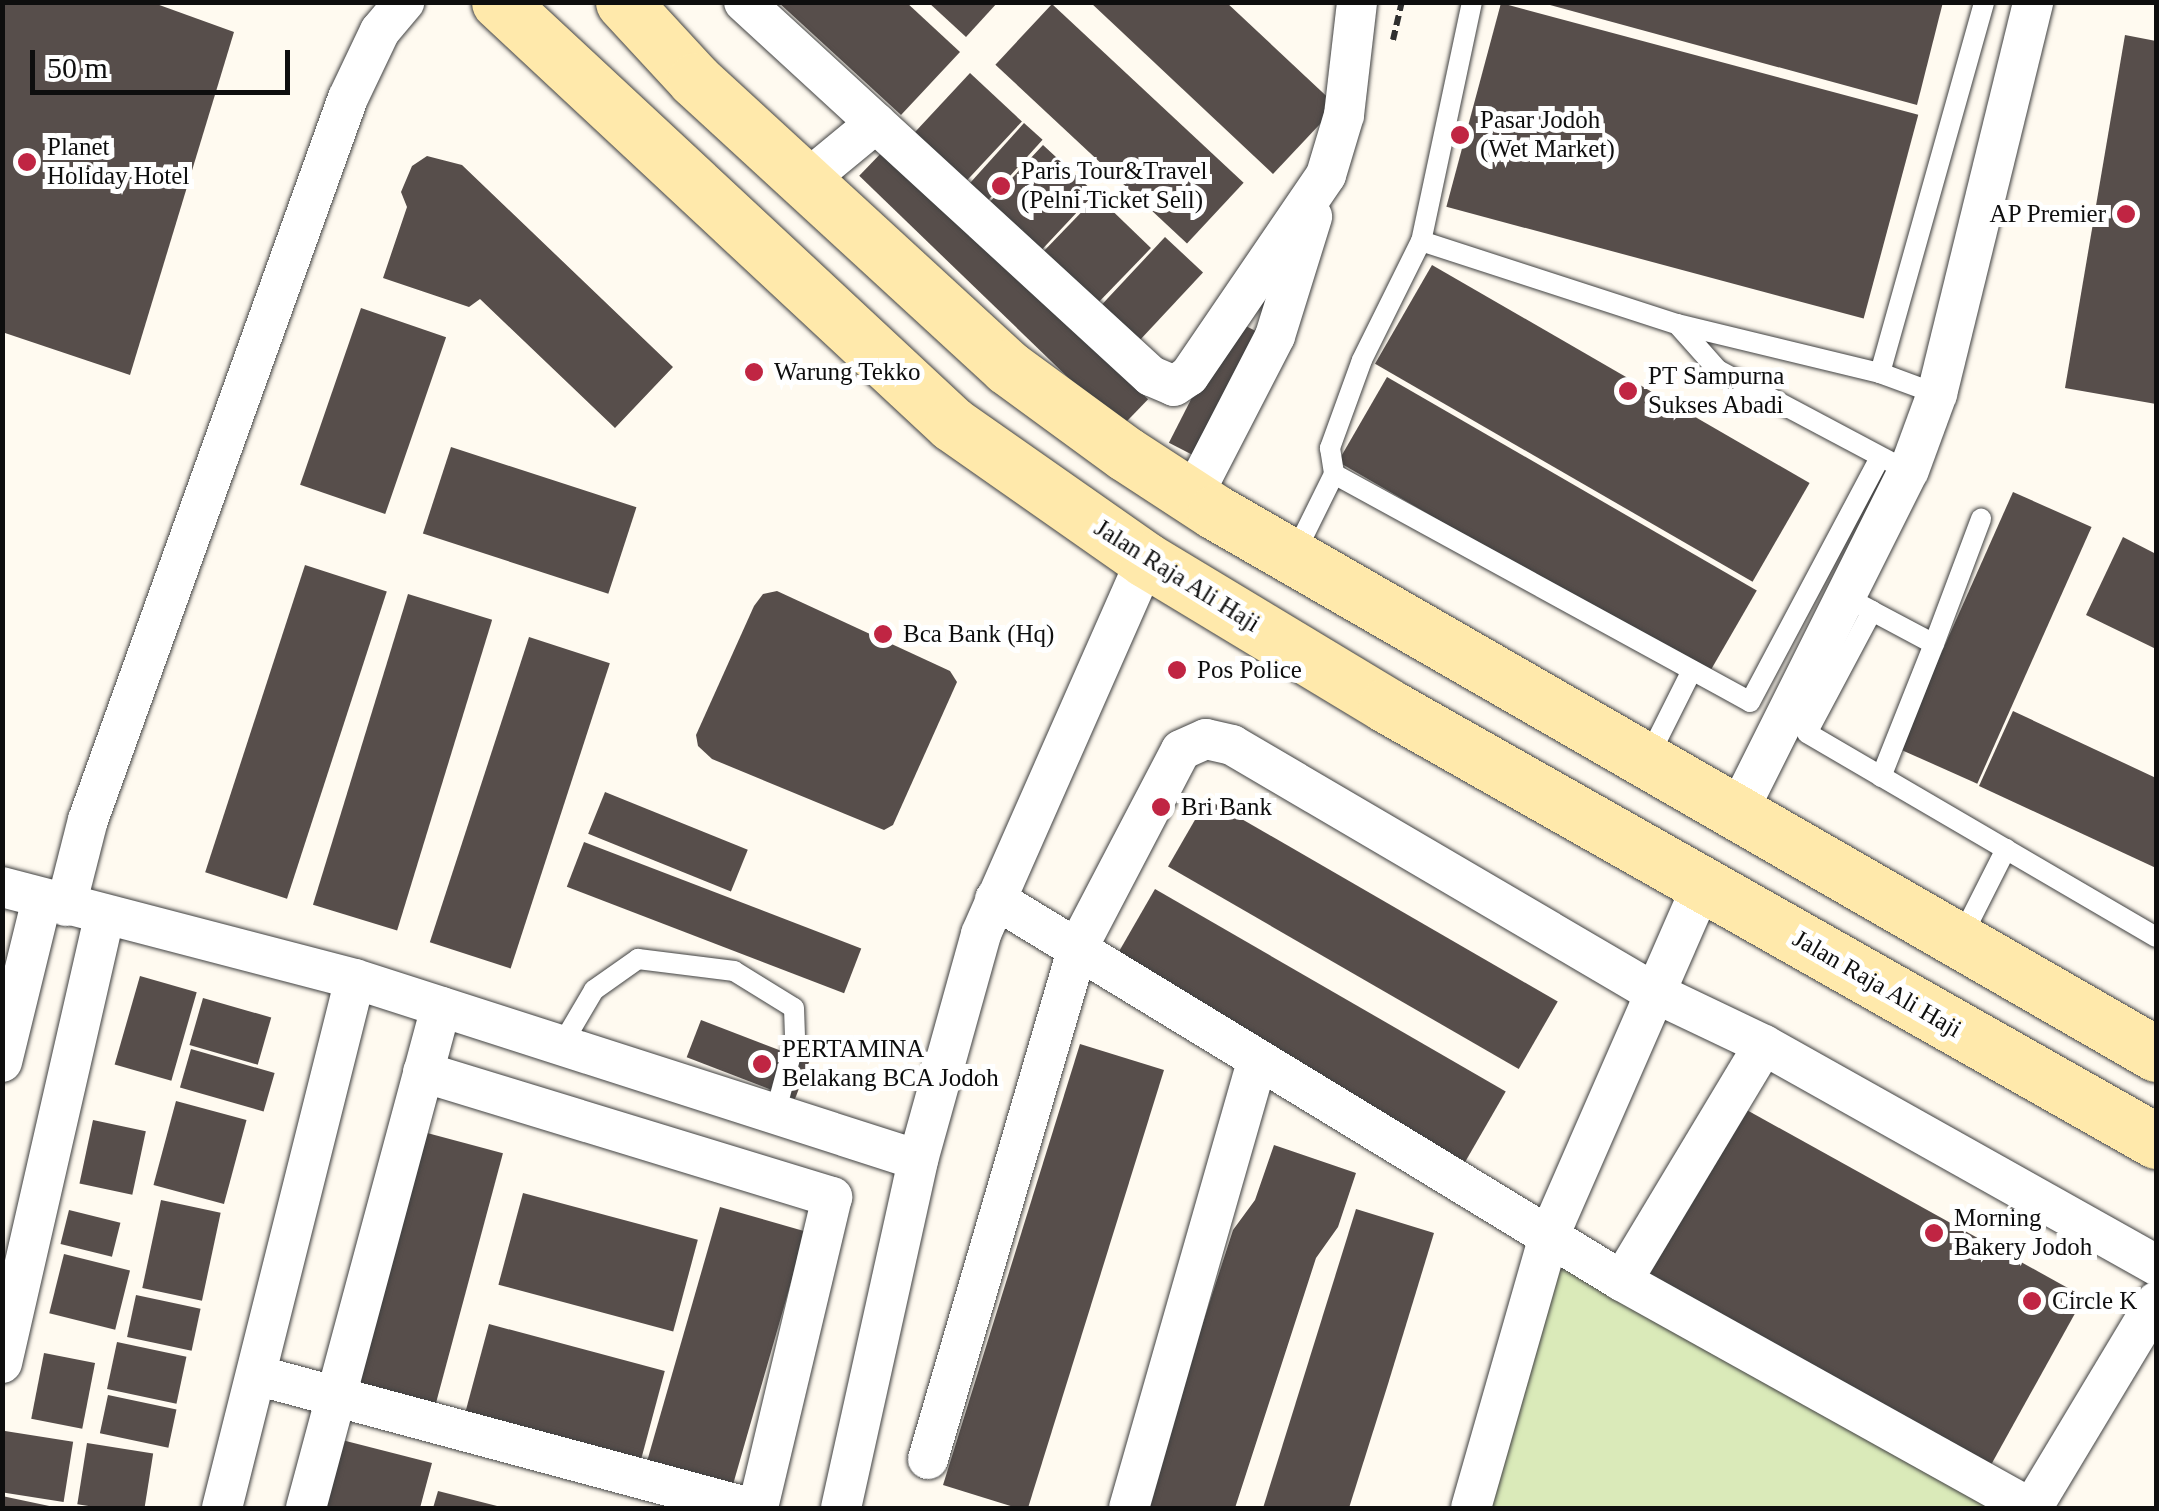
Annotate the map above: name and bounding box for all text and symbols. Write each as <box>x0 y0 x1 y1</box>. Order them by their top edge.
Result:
scale bar <box>35 30 295 92</box>
text: 50 m <box>47 51 108 84</box>
place label: Pasar Jodoh (Wet Market) <box>1480 106 1615 165</box>
marker: Pasar Jodoh (Wet Market) <box>1449 124 1471 146</box>
place label: Planet Holiday Hotel <box>47 133 189 192</box>
marker: Planet Holiday Hotel <box>16 151 38 173</box>
place label: Paris Tour&Travel (Pelni Ticket Sell) <box>1021 157 1208 216</box>
marker: Paris Tour&Travel (Pelni Ticket Sell) <box>990 175 1012 197</box>
place label: AP Premier <box>1989 199 2106 229</box>
marker: AP Premier <box>2115 203 2137 225</box>
place label: Warung Tekko <box>774 357 921 387</box>
marker: Warung Tekko <box>743 361 765 383</box>
place label: PT Sampurna Sukses Abadi <box>1648 362 1785 421</box>
marker: PT Sampurna Sukses Abadi <box>1617 380 1639 402</box>
street label: Jalan Raja Ali Haji <box>1088 513 1266 639</box>
place label: Bca Bank (Hq) <box>903 619 1054 649</box>
marker: Bca Bank (Hq) <box>872 623 894 645</box>
place label: Pos Police <box>1197 655 1302 685</box>
marker: Pos Police <box>1166 659 1188 681</box>
place label: Bri Bank <box>1181 792 1272 822</box>
marker: Bri Bank <box>1150 796 1172 818</box>
street label: Jalan Raja Ali Haji <box>1787 923 1967 1045</box>
place label: PERTAMINA Belakang BCA Jodoh <box>782 1035 1000 1094</box>
marker: PERTAMINA Belakang BCA Jodoh <box>751 1053 773 1075</box>
place label: Morning Bakery Jodoh <box>1954 1204 2092 1263</box>
marker: Morning Bakery Jodoh <box>1923 1222 1945 1244</box>
place label: Circle K <box>2052 1286 2137 1316</box>
marker: Circle K <box>2021 1290 2043 1312</box>

